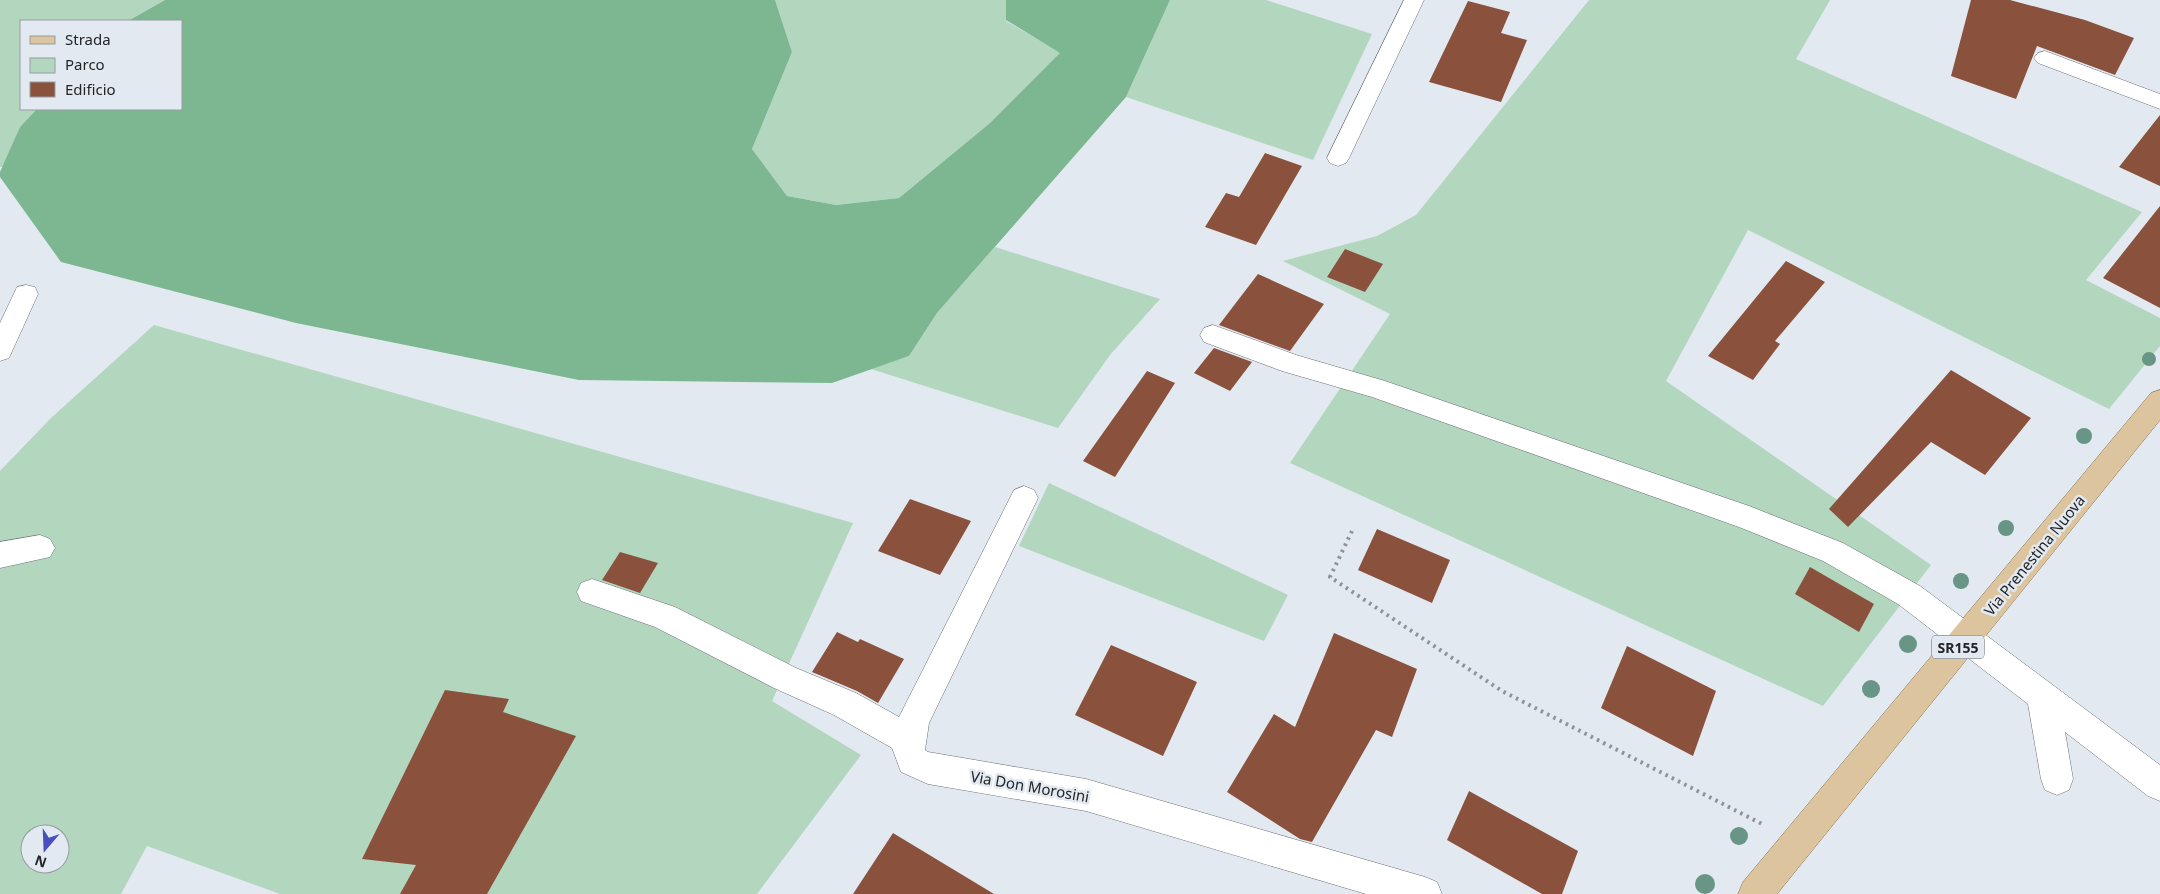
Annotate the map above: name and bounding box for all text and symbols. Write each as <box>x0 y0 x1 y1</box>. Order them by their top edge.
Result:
legend <box>20 20 182 110</box>
text: Strada <box>65 29 111 49</box>
text: Parco <box>65 54 105 74</box>
text: Edificio <box>65 79 116 99</box>
street label: Via Prenestina Nuova <box>1979 490 2089 620</box>
road number: SR155 <box>1932 636 1984 659</box>
street label: Via Don Morosini <box>969 766 1091 806</box>
north arrow <box>20 824 70 874</box>
text: N <box>32 851 49 873</box>

